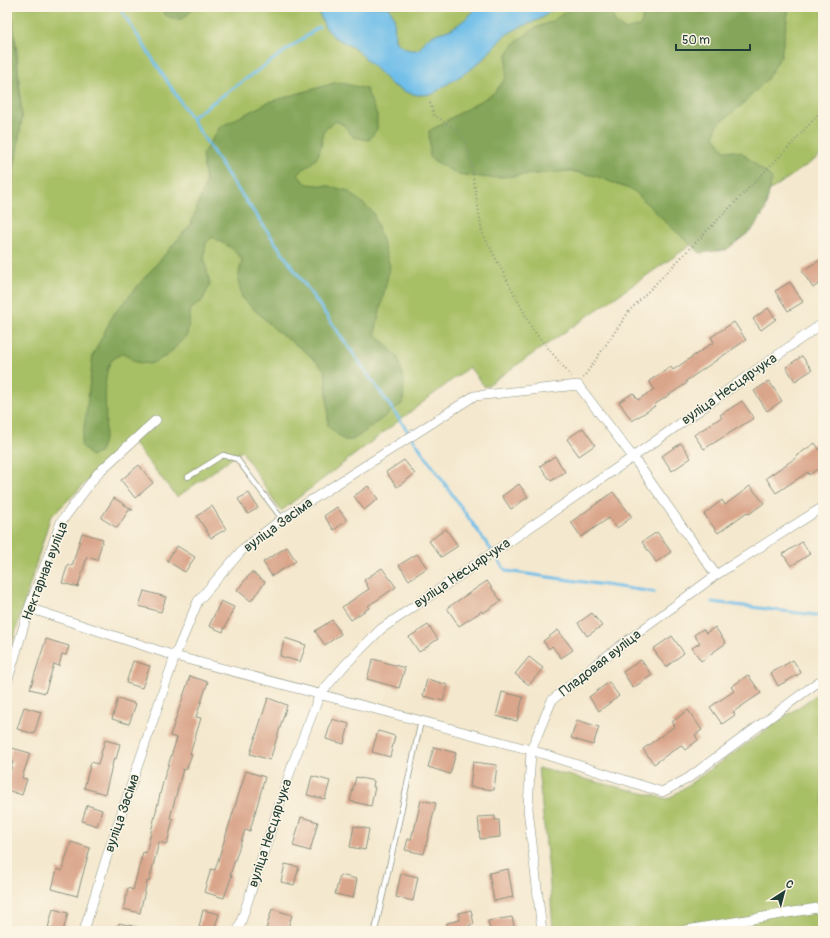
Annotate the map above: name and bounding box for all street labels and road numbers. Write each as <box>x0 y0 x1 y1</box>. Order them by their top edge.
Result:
street label: вуліца Несцярчука <box>678 350 780 428</box>
street label: вуліца Засіма <box>240 494 316 556</box>
street label: Нектарная вуліца <box>18 519 72 623</box>
street label: вуліца Несцярчука <box>411 534 513 612</box>
street label: Пладовая вуліца <box>556 626 644 700</box>
street label: вуліца Засіма <box>101 772 143 854</box>
street label: вуліца Несцярчука <box>245 777 295 889</box>

